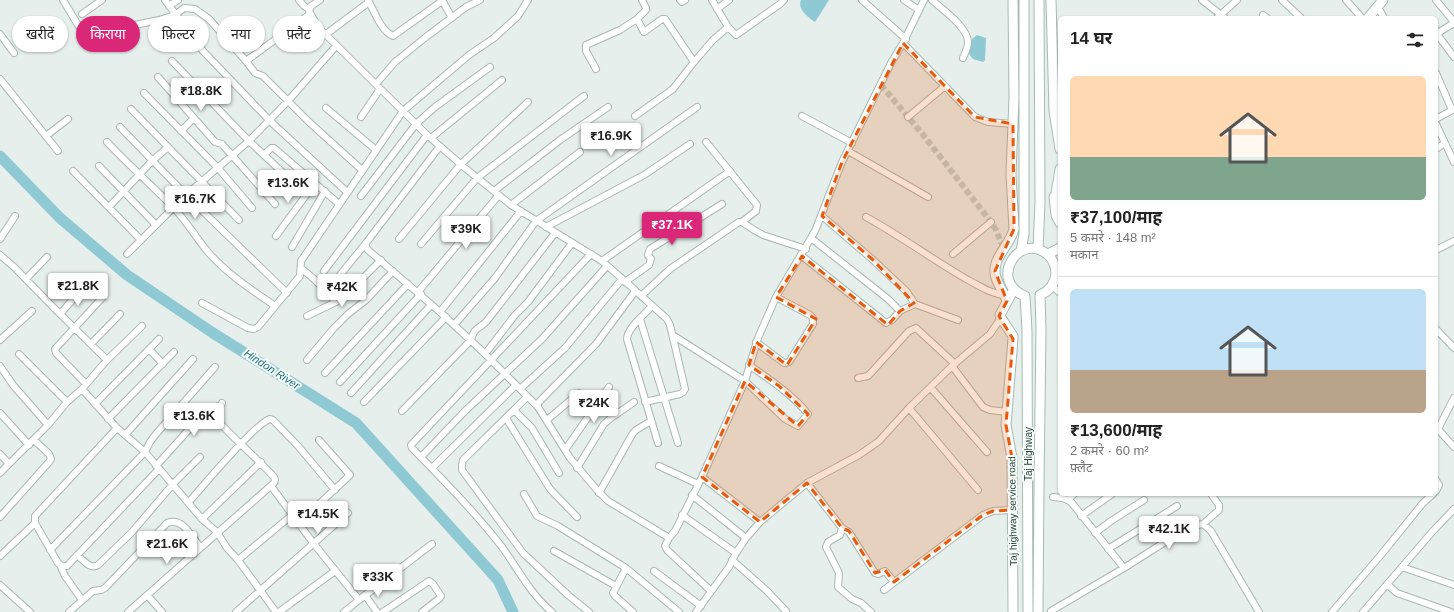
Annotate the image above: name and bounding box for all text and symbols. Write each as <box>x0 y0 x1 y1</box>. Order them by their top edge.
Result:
chip: खरीदें <box>12 16 68 52</box>
chip: किराया <box>76 16 140 52</box>
chip: फ़िल्टर <box>148 16 209 52</box>
chip: नया <box>217 16 265 52</box>
chip: फ़्लैट <box>273 16 325 52</box>
text: 14 घर <box>1070 29 1112 48</box>
icon: filters <box>1404 29 1426 51</box>
pin: ₹18.8K <box>168 78 234 112</box>
text: ₹18.8K <box>180 83 222 98</box>
icon: home <box>1212 102 1284 174</box>
pin: ₹16.9K <box>578 123 644 157</box>
text: ₹16.9K <box>590 128 632 143</box>
pin: ₹13.6K <box>255 170 321 204</box>
text: ₹13.6K <box>267 175 309 190</box>
pin: ₹16.7K <box>162 186 228 220</box>
text: ₹16.7K <box>174 191 216 206</box>
text: ₹37,100/माह <box>1070 208 1162 227</box>
pin: ₹37.1K <box>639 212 705 246</box>
pin: ₹39K <box>442 216 490 250</box>
text: ₹37.1K <box>651 217 693 232</box>
text: ₹39K <box>450 221 482 236</box>
text: 5 कमरे · 148 m² <box>1070 230 1156 245</box>
text: मकान <box>1070 247 1098 262</box>
pin: ₹21.8K <box>45 273 111 307</box>
pin: ₹42K <box>318 274 366 308</box>
text: ₹21.8K <box>57 278 99 293</box>
text: ₹42K <box>326 279 358 294</box>
icon: home <box>1212 315 1284 387</box>
water label: Hindon River <box>242 347 303 392</box>
pin: ₹24K <box>570 390 618 424</box>
text: ₹24K <box>578 395 610 410</box>
pin: ₹13.6K <box>161 403 227 437</box>
text: ₹13.6K <box>173 408 215 423</box>
text: ₹13,600/माह <box>1070 421 1162 440</box>
street label: Taj Highway <box>1023 427 1034 481</box>
text: 2 कमरे · 60 m² <box>1070 443 1149 458</box>
street label: Taj highway service road <box>1006 456 1019 566</box>
text: फ़्लैट <box>1070 460 1093 475</box>
pin: ₹14.5K <box>285 501 351 535</box>
text: ₹14.5K <box>297 506 339 521</box>
pin: ₹42.1K <box>1136 516 1202 550</box>
text: ₹42.1K <box>1148 521 1190 536</box>
pin: ₹21.6K <box>134 531 200 565</box>
text: ₹21.6K <box>146 536 188 551</box>
pin: ₹33K <box>354 564 402 598</box>
text: ₹33K <box>362 569 394 584</box>

